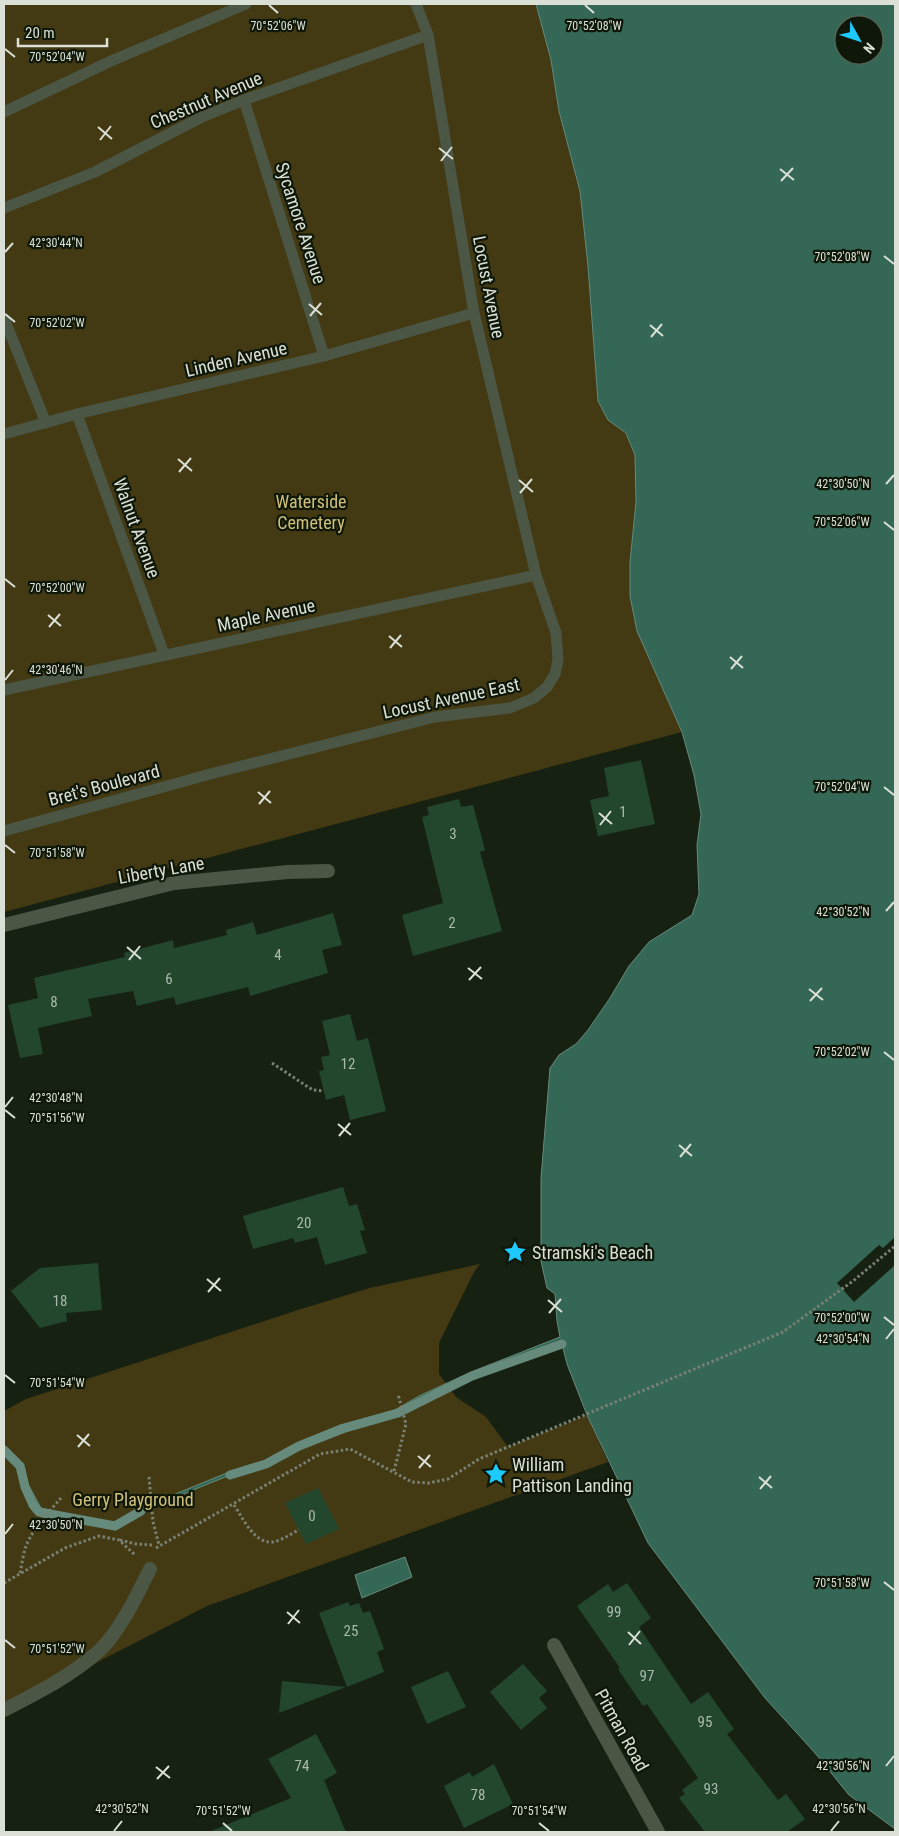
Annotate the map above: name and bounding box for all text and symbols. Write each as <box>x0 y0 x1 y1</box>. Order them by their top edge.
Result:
scale bar <box>18 15 106 47</box>
north arrow <box>834 15 884 65</box>
text: 70°52'06"W <box>250 19 306 33</box>
text: 70°52'08"W <box>566 19 622 33</box>
text: 20 m <box>25 24 55 42</box>
text: N <box>860 40 878 57</box>
text: 70°52'04"W <box>29 50 85 64</box>
street label: Chestnut Avenue <box>147 67 265 133</box>
street label: Sycamore Avenue <box>272 160 330 286</box>
street label: Locust Avenue <box>469 234 509 340</box>
text: 42°30'44"N <box>29 236 83 250</box>
text: 70°52'08"W <box>814 250 870 264</box>
text: 70°52'02"W <box>29 316 85 330</box>
street label: Linden Avenue <box>183 337 289 381</box>
street label: Walnut Avenue <box>109 475 165 581</box>
text: 42°30'50"N <box>816 477 870 491</box>
park label: Waterside Cemetery <box>276 491 347 533</box>
text: 70°52'06"W <box>814 515 870 529</box>
text: 70°52'00"W <box>29 581 85 595</box>
street label: Maple Avenue <box>215 594 317 636</box>
text: 42°30'46"N <box>29 663 83 677</box>
street label: Locust Avenue East <box>381 673 521 723</box>
street label: Bret's Boulevard <box>46 760 162 810</box>
text: 70°52'04"W <box>814 780 870 794</box>
house number: 1 <box>619 803 627 821</box>
house number: 3 <box>449 825 457 843</box>
text: 70°51'58"W <box>29 846 85 860</box>
street label: Liberty Lane <box>116 852 206 888</box>
text: 42°30'52"N <box>816 905 870 919</box>
house number: 2 <box>448 914 456 932</box>
house number: 4 <box>274 946 282 964</box>
house number: 6 <box>165 970 173 988</box>
house number: 8 <box>50 993 58 1011</box>
text: 70°52'02"W <box>814 1045 870 1059</box>
house number: 12 <box>341 1055 355 1073</box>
text: 42°30'48"N <box>29 1091 83 1105</box>
text: 70°51'56"W <box>29 1111 85 1125</box>
house number: 20 <box>297 1214 311 1232</box>
place icon: Stramski's Beach <box>502 1239 528 1265</box>
place label: Stramski's Beach <box>532 1242 653 1263</box>
house number: 18 <box>53 1292 67 1310</box>
text: 70°52'00"W <box>814 1311 870 1325</box>
text: 42°30'54"N <box>816 1332 870 1346</box>
text: 70°51'54"W <box>29 1376 85 1390</box>
place label: William Pattison Landing <box>512 1454 632 1496</box>
place icon: William Pattison Landing <box>483 1461 509 1487</box>
park label: Gerry Playground <box>72 1489 194 1510</box>
house number: 0 <box>308 1507 316 1525</box>
text: 42°30'50"N <box>29 1518 83 1532</box>
text: 70°51'58"W <box>814 1576 870 1590</box>
house number: 99 <box>607 1603 621 1621</box>
house number: 25 <box>344 1622 358 1640</box>
text: 70°51'52"W <box>29 1642 85 1656</box>
house number: 97 <box>640 1667 654 1685</box>
street label: Pitman Road <box>591 1685 653 1775</box>
house number: 95 <box>698 1713 712 1731</box>
house number: 74 <box>295 1757 309 1775</box>
text: 42°30'56"N <box>816 1759 870 1773</box>
house number: 93 <box>704 1780 718 1798</box>
house number: 78 <box>471 1786 485 1804</box>
text: 42°30'52"N <box>95 1802 149 1816</box>
text: 42°30'56"N <box>812 1802 866 1816</box>
text: 70°51'52"W <box>195 1804 251 1818</box>
text: 70°51'54"W <box>511 1804 567 1818</box>

